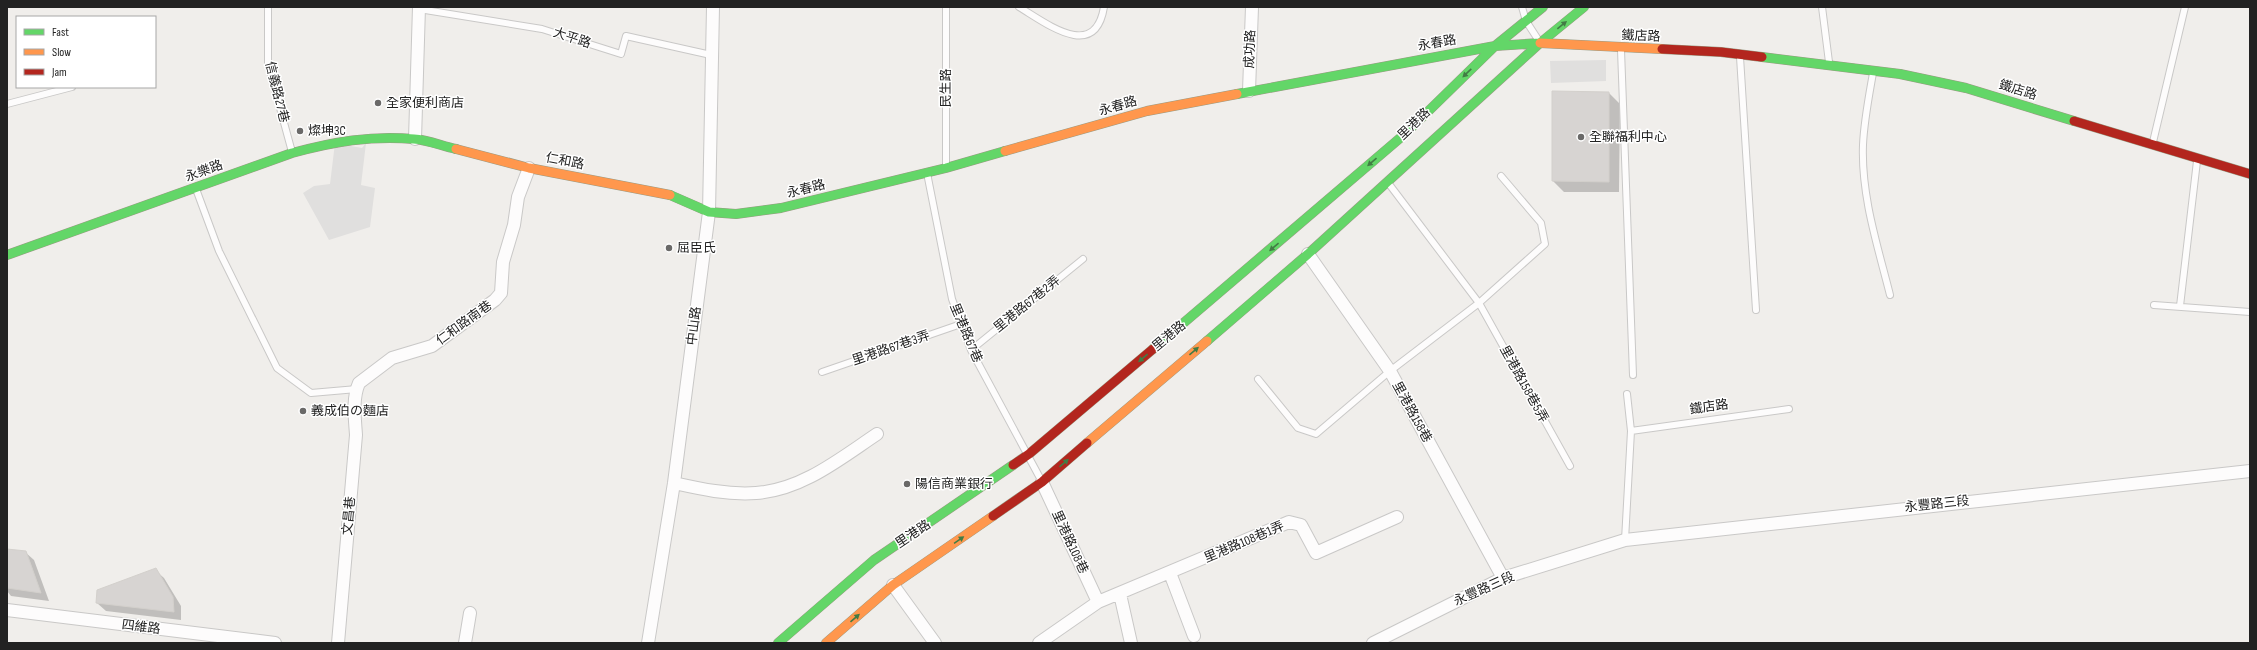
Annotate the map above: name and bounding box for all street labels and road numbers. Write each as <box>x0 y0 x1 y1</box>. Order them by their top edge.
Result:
street label: 大平路 <box>551 24 593 52</box>
street label: 鐵店路 <box>1621 27 1661 45</box>
street label: 成功路 <box>1241 29 1259 69</box>
street label: 永春路 <box>1416 32 1458 54</box>
street label: 信義路27巷 <box>262 60 292 124</box>
street label: 民生路 <box>938 68 954 108</box>
street label: 鐵店路 <box>1997 77 2039 103</box>
street label: 永春路 <box>1097 93 1139 119</box>
street label: 里港路 <box>1394 105 1434 143</box>
street label: 仁和路 <box>544 149 586 173</box>
street label: 永樂路 <box>183 157 225 185</box>
street label: 永春路 <box>785 177 827 201</box>
street label: 里港路67巷2弄 <box>990 272 1064 336</box>
street label: 仁和路南巷 <box>433 297 495 349</box>
street label: 里港路67巷 <box>946 301 986 365</box>
street label: 中山路 <box>684 306 704 346</box>
street label: 里港路 <box>1149 317 1189 355</box>
street label: 里港路67巷3弄 <box>850 327 932 369</box>
street label: 里港路158巷5弄 <box>1496 343 1552 425</box>
street label: 里港路158巷 <box>1389 379 1435 445</box>
street label: 鐵店路 <box>1689 396 1729 418</box>
street label: 永豐路三段 <box>1904 493 1970 515</box>
street label: 文昌巷 <box>339 496 359 536</box>
street label: 里港路108巷 <box>1048 508 1092 576</box>
street label: 里港路 <box>892 516 934 552</box>
street label: 里港路108巷1弄 <box>1201 518 1287 566</box>
street label: 永豐路三段 <box>1451 568 1517 610</box>
street label: 四維路 <box>121 617 161 637</box>

